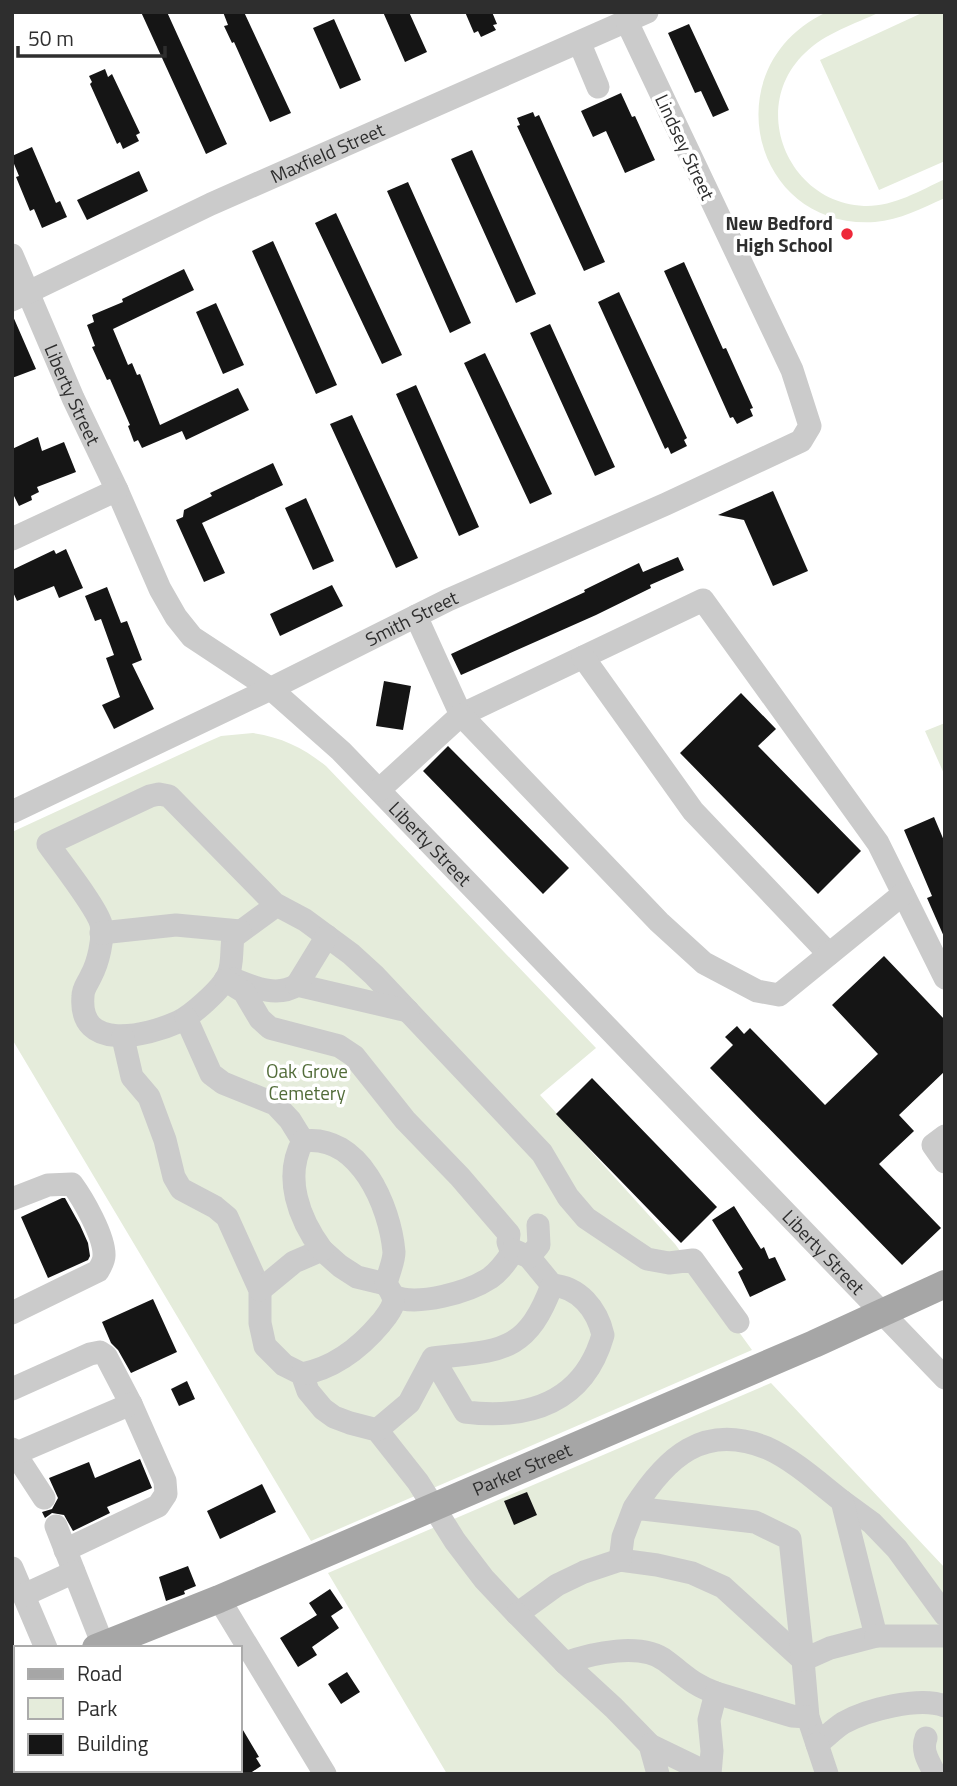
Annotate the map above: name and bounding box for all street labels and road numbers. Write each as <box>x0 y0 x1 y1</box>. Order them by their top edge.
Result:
street label: Lindsey Street <box>648 89 723 205</box>
street label: Maxfield Street <box>265 114 389 190</box>
street label: Liberty Street <box>37 339 109 450</box>
street label: Smith Street <box>360 582 463 653</box>
street label: Liberty Street <box>383 794 479 893</box>
street label: Liberty Street <box>776 1203 872 1301</box>
street label: Parker Street <box>468 1434 576 1503</box>

